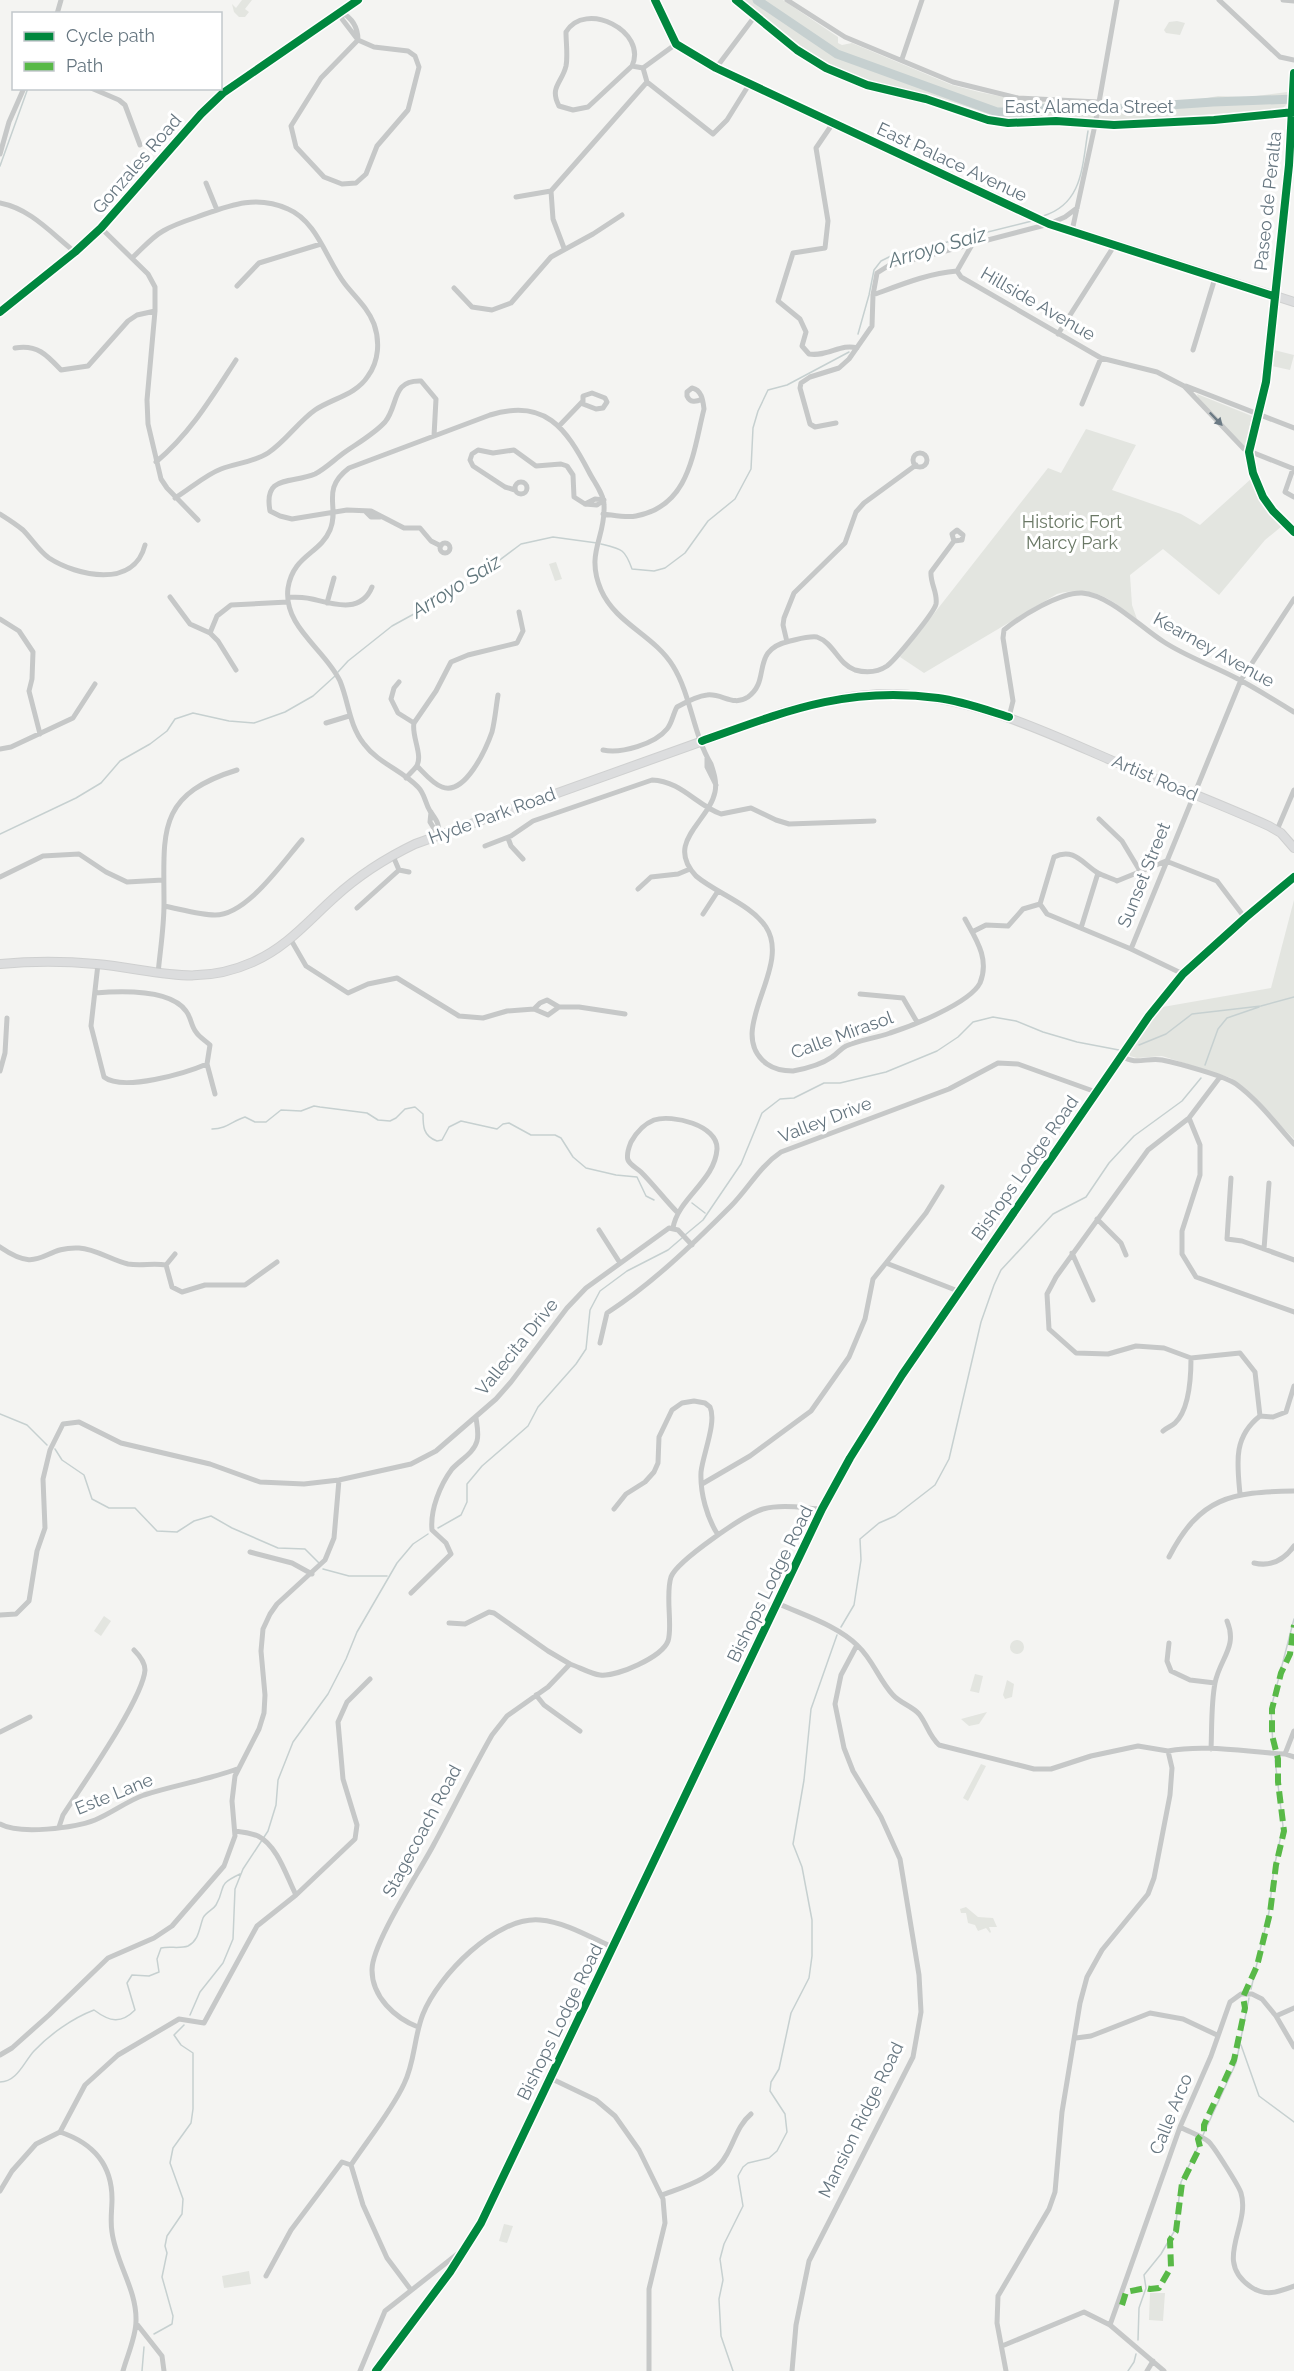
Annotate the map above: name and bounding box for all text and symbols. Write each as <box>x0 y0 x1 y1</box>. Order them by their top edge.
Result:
legend <box>12 12 222 90</box>
text: Cycle path <box>66 25 155 46</box>
text: Path <box>66 55 103 76</box>
street label: East Alameda Street <box>1005 96 1173 117</box>
street label: Gonzales Road <box>88 110 185 218</box>
street label: East Palace Avenue <box>874 118 1031 206</box>
street label: Paseo de Peralta <box>1250 130 1285 272</box>
water label: Arroyo Saiz <box>884 221 989 273</box>
street label: Hillside Avenue <box>977 262 1100 345</box>
one-way arrow <box>1209 412 1223 427</box>
park label: Historic Fort Marcy Park <box>1022 511 1122 553</box>
water label: Arroyo Saiz <box>406 549 506 623</box>
street label: Kearney Avenue <box>1150 608 1279 692</box>
street label: Artist Road <box>1109 750 1201 805</box>
street label: Hyde Park Road <box>425 783 558 848</box>
street label: Sunset Street <box>1113 819 1174 931</box>
street label: Calle Mirasol <box>788 1006 896 1063</box>
street label: Bishops Lodge Road <box>967 1091 1082 1244</box>
street label: Valley Drive <box>775 1092 875 1147</box>
street label: Vallecita Drive <box>471 1294 562 1399</box>
street label: Bishops Lodge Road <box>722 1502 817 1666</box>
street label: Stagecoach Road <box>378 1761 465 1900</box>
street label: Este Lane <box>72 1768 156 1819</box>
street label: Bishops Lodge Road <box>512 1940 607 2104</box>
street label: Mansion Ridge Road <box>814 2038 907 2201</box>
street label: Calle Arco <box>1145 2070 1196 2157</box>

